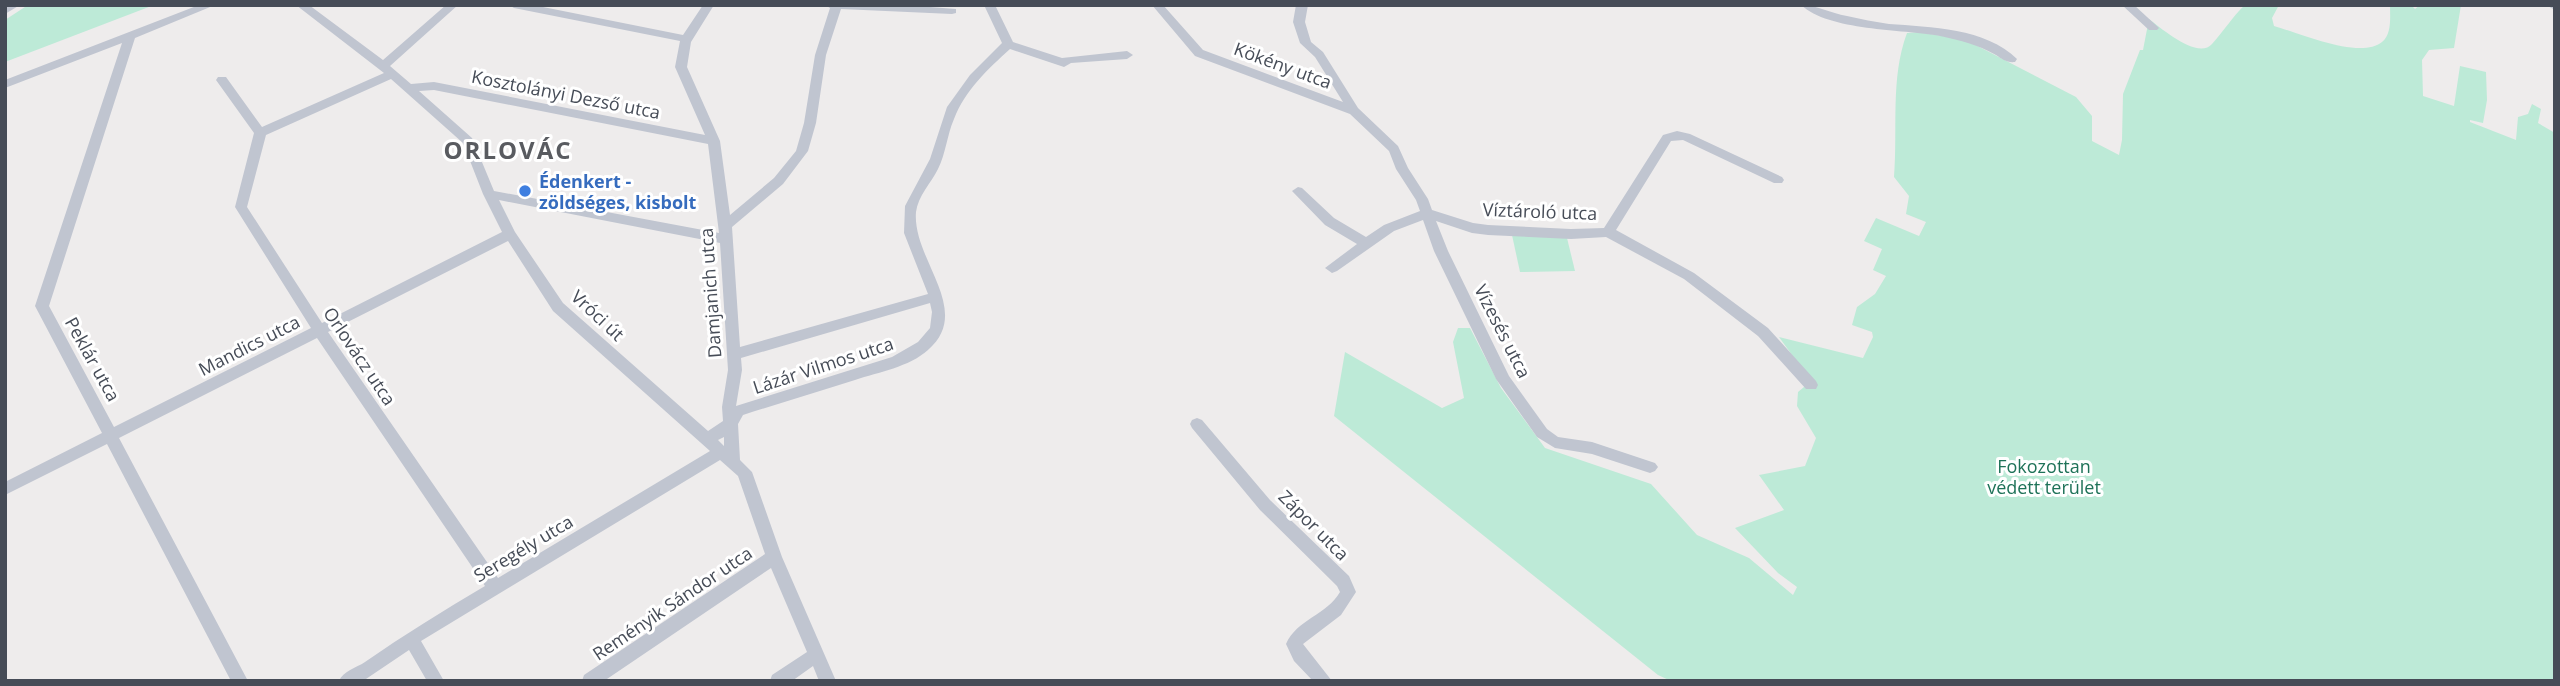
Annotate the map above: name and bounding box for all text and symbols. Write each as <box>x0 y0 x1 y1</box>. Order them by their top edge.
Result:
street label: Kökény utca <box>1231 36 1335 94</box>
street label: Kosztolányi Dezső utca <box>470 64 662 124</box>
district label: ORLOVÁC <box>443 133 573 166</box>
place label: Édenkert - zöldséges, kisbolt <box>539 169 697 214</box>
marker: Édenkert - zöldséges, kisbolt <box>517 183 533 199</box>
street label: Víztároló utca <box>1482 197 1598 225</box>
street label: Damjanich utca <box>693 227 727 359</box>
street label: Vízesés utca <box>1469 280 1537 382</box>
street label: Vróci út <box>566 284 630 346</box>
street label: Orlovácz utca <box>318 302 402 410</box>
street label: Mandics utca <box>194 309 304 381</box>
street label: Peklár utca <box>60 312 126 406</box>
street label: Lázár Vilmos utca <box>750 331 896 399</box>
park label: Fokozottan védett terület <box>1987 454 2101 499</box>
street label: Zápor utca <box>1274 485 1354 565</box>
street label: Seregély utca <box>469 509 577 587</box>
street label: Reményik Sándor utca <box>588 541 756 665</box>

